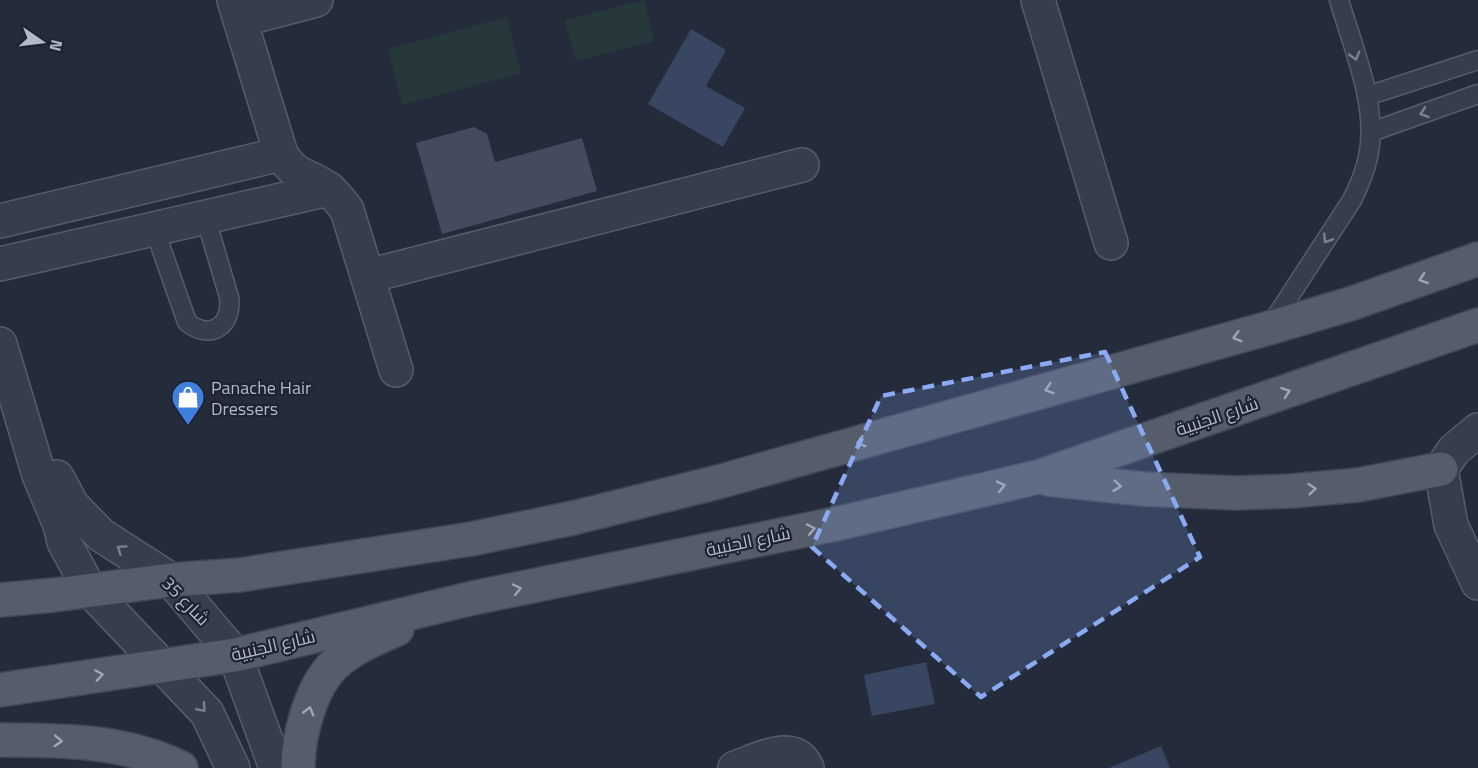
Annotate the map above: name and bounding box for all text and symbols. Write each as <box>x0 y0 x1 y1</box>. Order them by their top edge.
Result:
north arrow <box>12 12 72 72</box>
text: N <box>44 37 70 54</box>
one-way arrow <box>1348 50 1360 61</box>
one-way arrow <box>1420 106 1430 119</box>
one-way arrow <box>1323 232 1334 243</box>
one-way arrow <box>1418 271 1429 284</box>
one-way arrow <box>1232 330 1243 342</box>
place label: Panache Hair Dressers <box>211 374 311 422</box>
shop icon: Panache Hair Dressers <box>170 379 206 426</box>
one-way arrow <box>1044 382 1054 395</box>
one-way arrow <box>1280 387 1291 400</box>
street label: شارع الجنبية <box>1172 389 1262 443</box>
one-way arrow <box>856 435 867 447</box>
one-way arrow <box>1113 479 1122 492</box>
one-way arrow <box>996 480 1006 493</box>
one-way arrow <box>1308 483 1317 496</box>
street label: شارع الجنبية <box>703 519 793 563</box>
one-way arrow <box>806 523 816 536</box>
one-way arrow <box>117 545 128 556</box>
street label: شارع 35 <box>156 570 216 632</box>
one-way arrow <box>512 583 522 596</box>
street label: شارع الجنبية <box>228 622 318 668</box>
one-way arrow <box>95 670 104 682</box>
one-way arrow <box>195 701 206 712</box>
one-way arrow <box>302 706 314 717</box>
one-way arrow <box>54 735 63 748</box>

